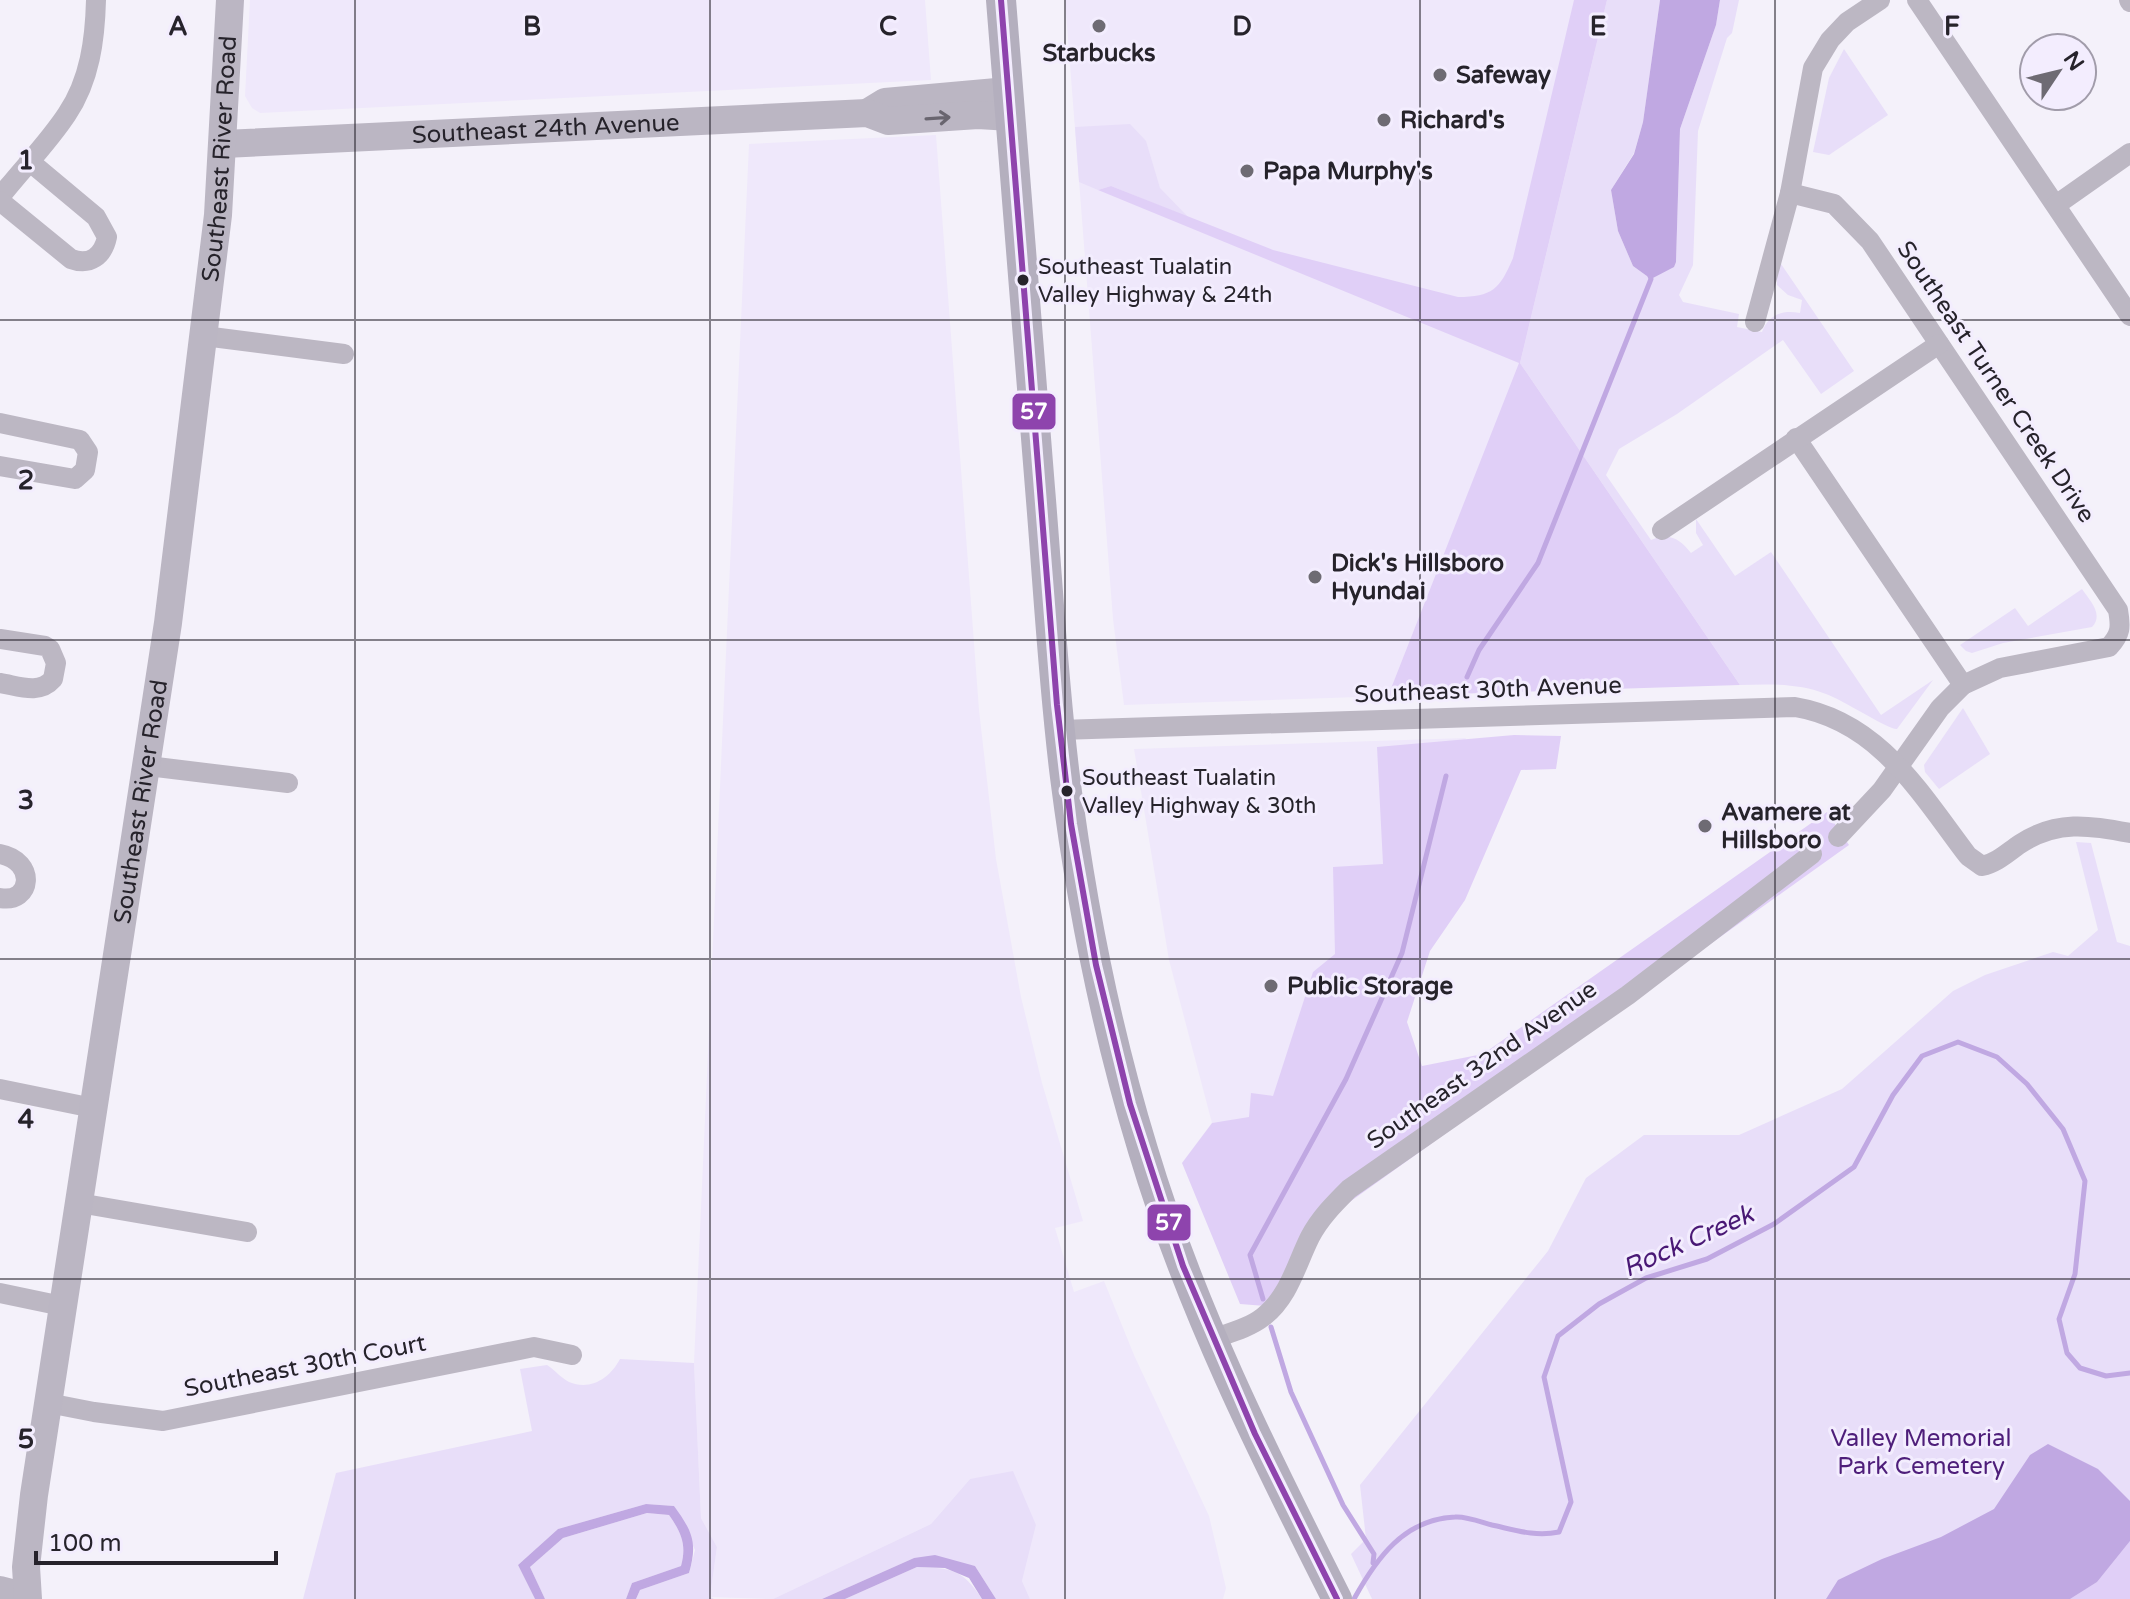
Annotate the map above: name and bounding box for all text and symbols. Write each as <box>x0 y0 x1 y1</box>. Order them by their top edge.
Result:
text: A <box>168 11 188 42</box>
text: B <box>523 11 541 42</box>
text: C <box>879 11 897 42</box>
text: D <box>1232 11 1252 42</box>
text: E <box>1590 11 1606 42</box>
text: F <box>1944 11 1960 42</box>
marker: Starbucks <box>1090 17 1108 35</box>
north arrow <box>2018 32 2098 112</box>
street label: Southeast River Road <box>195 35 242 283</box>
place label: Starbucks <box>1042 39 1156 68</box>
text: N <box>2058 46 2089 76</box>
place label: Safeway <box>1456 61 1551 90</box>
marker: Safeway <box>1431 66 1449 84</box>
place label: Richard's <box>1400 106 1505 135</box>
street label: Southeast 24th Avenue <box>411 108 680 149</box>
one-way arrow <box>924 110 951 125</box>
marker: Richard's <box>1375 111 1393 129</box>
text: 1 <box>18 145 34 176</box>
place label: Papa Murphy's <box>1263 157 1433 186</box>
marker: Papa Murphy's <box>1238 162 1256 180</box>
street label: Southeast Turner Creek Drive <box>1891 236 2101 528</box>
place label: Southeast Tualatin Valley Highway & 24th <box>1038 254 1272 308</box>
marker: Southeast Tualatin Valley Highway & 24th <box>1015 272 1031 288</box>
line badge: 57 <box>1011 392 1057 431</box>
text: 57 <box>1020 399 1048 425</box>
text: 2 <box>18 465 34 496</box>
place label: Dick's Hillsboro Hyundai <box>1331 549 1504 606</box>
marker: Dick's Hillsboro Hyundai <box>1306 568 1324 586</box>
street label: Southeast 30th Avenue <box>1354 671 1622 709</box>
street label: Southeast River Road <box>107 677 174 926</box>
place label: Southeast Tualatin Valley Highway & 30th <box>1082 765 1316 819</box>
marker: Southeast Tualatin Valley Highway & 30th <box>1059 783 1075 799</box>
text: 3 <box>18 785 34 816</box>
place label: Avamere at Hillsboro <box>1721 798 1852 855</box>
marker: Avamere at Hillsboro <box>1696 817 1714 835</box>
place label: Public Storage <box>1287 972 1453 1001</box>
street label: Southeast 32nd Avenue <box>1362 975 1602 1155</box>
marker: Public Storage <box>1262 977 1280 995</box>
text: 4 <box>18 1104 34 1135</box>
water label: Rock Creek <box>1618 1198 1760 1284</box>
line badge: 57 <box>1146 1203 1192 1242</box>
text: 57 <box>1155 1210 1183 1236</box>
street label: Southeast 30th Court <box>182 1328 428 1404</box>
text: 5 <box>18 1424 34 1455</box>
park label: Valley Memorial Park Cemetery <box>1830 1424 2012 1481</box>
scale bar <box>36 1515 276 1565</box>
text: 100 m <box>48 1529 122 1558</box>

